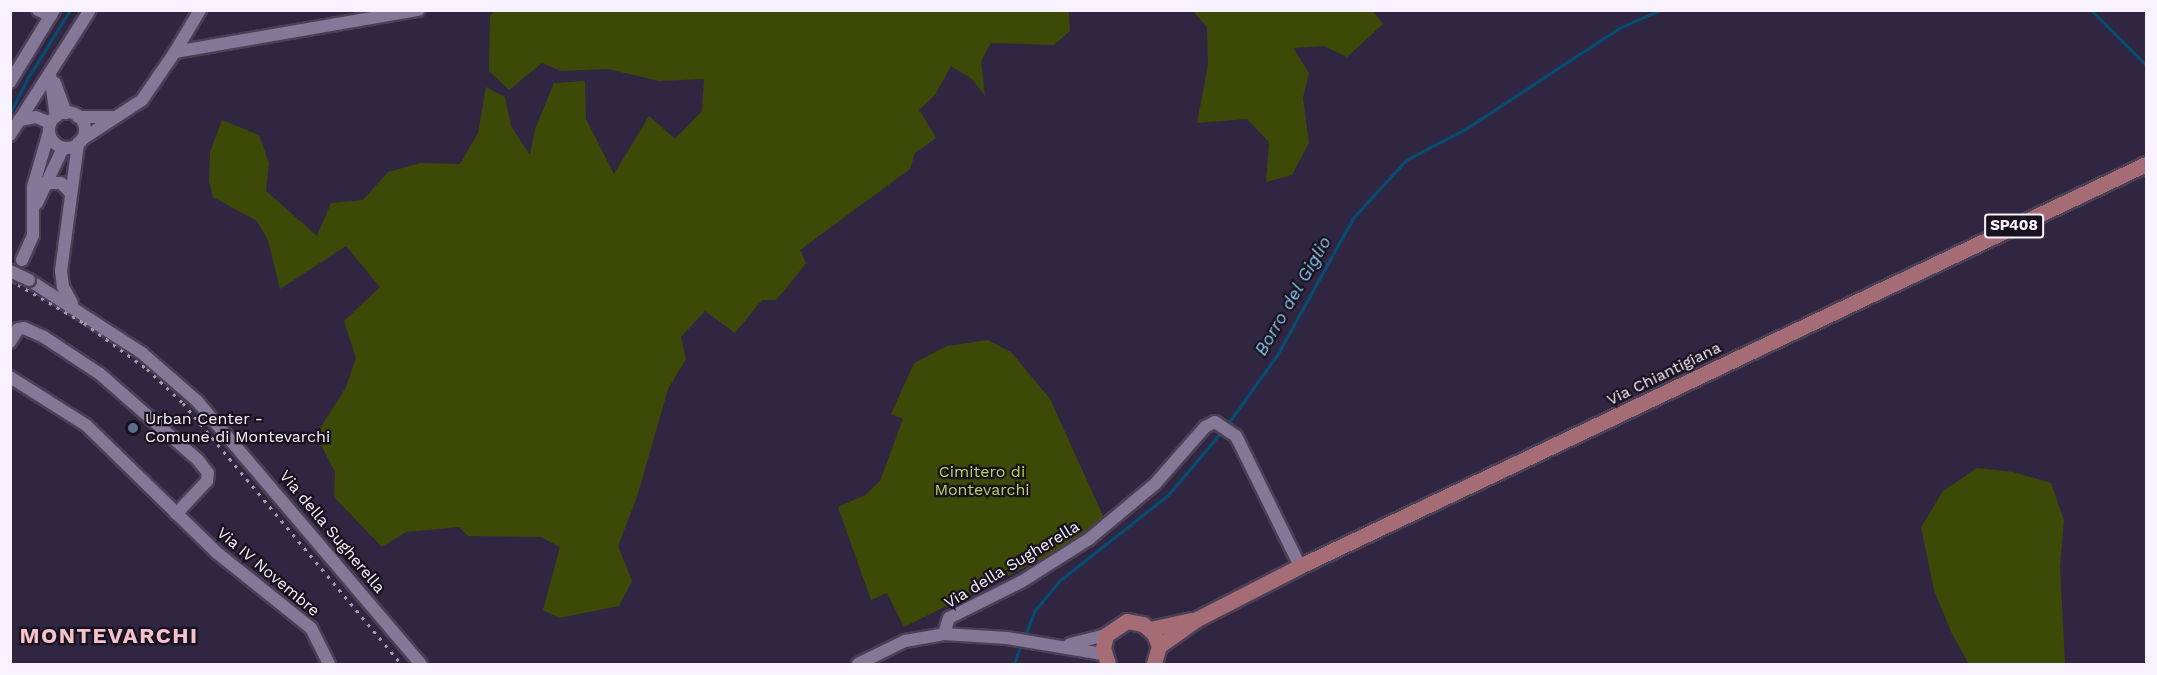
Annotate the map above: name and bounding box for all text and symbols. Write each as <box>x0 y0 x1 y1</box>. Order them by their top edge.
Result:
road number: SP408 <box>1984 214 2044 238</box>
water label: Borro del Giglio <box>1250 232 1336 360</box>
street label: Via Chiantigiana <box>1604 338 1724 410</box>
place label: Urban Center - Comune di Montevarchi <box>145 409 330 447</box>
marker: Urban Center - Comune di Montevarchi <box>126 421 140 435</box>
park label: Cimitero di Montevarchi <box>934 462 1030 500</box>
street label: Via della Sugherella <box>275 467 389 597</box>
street label: Via della Sugherella <box>941 517 1083 613</box>
street label: Via IV Novembre <box>212 523 324 621</box>
district label: MONTEVARCHI <box>20 623 198 649</box>

